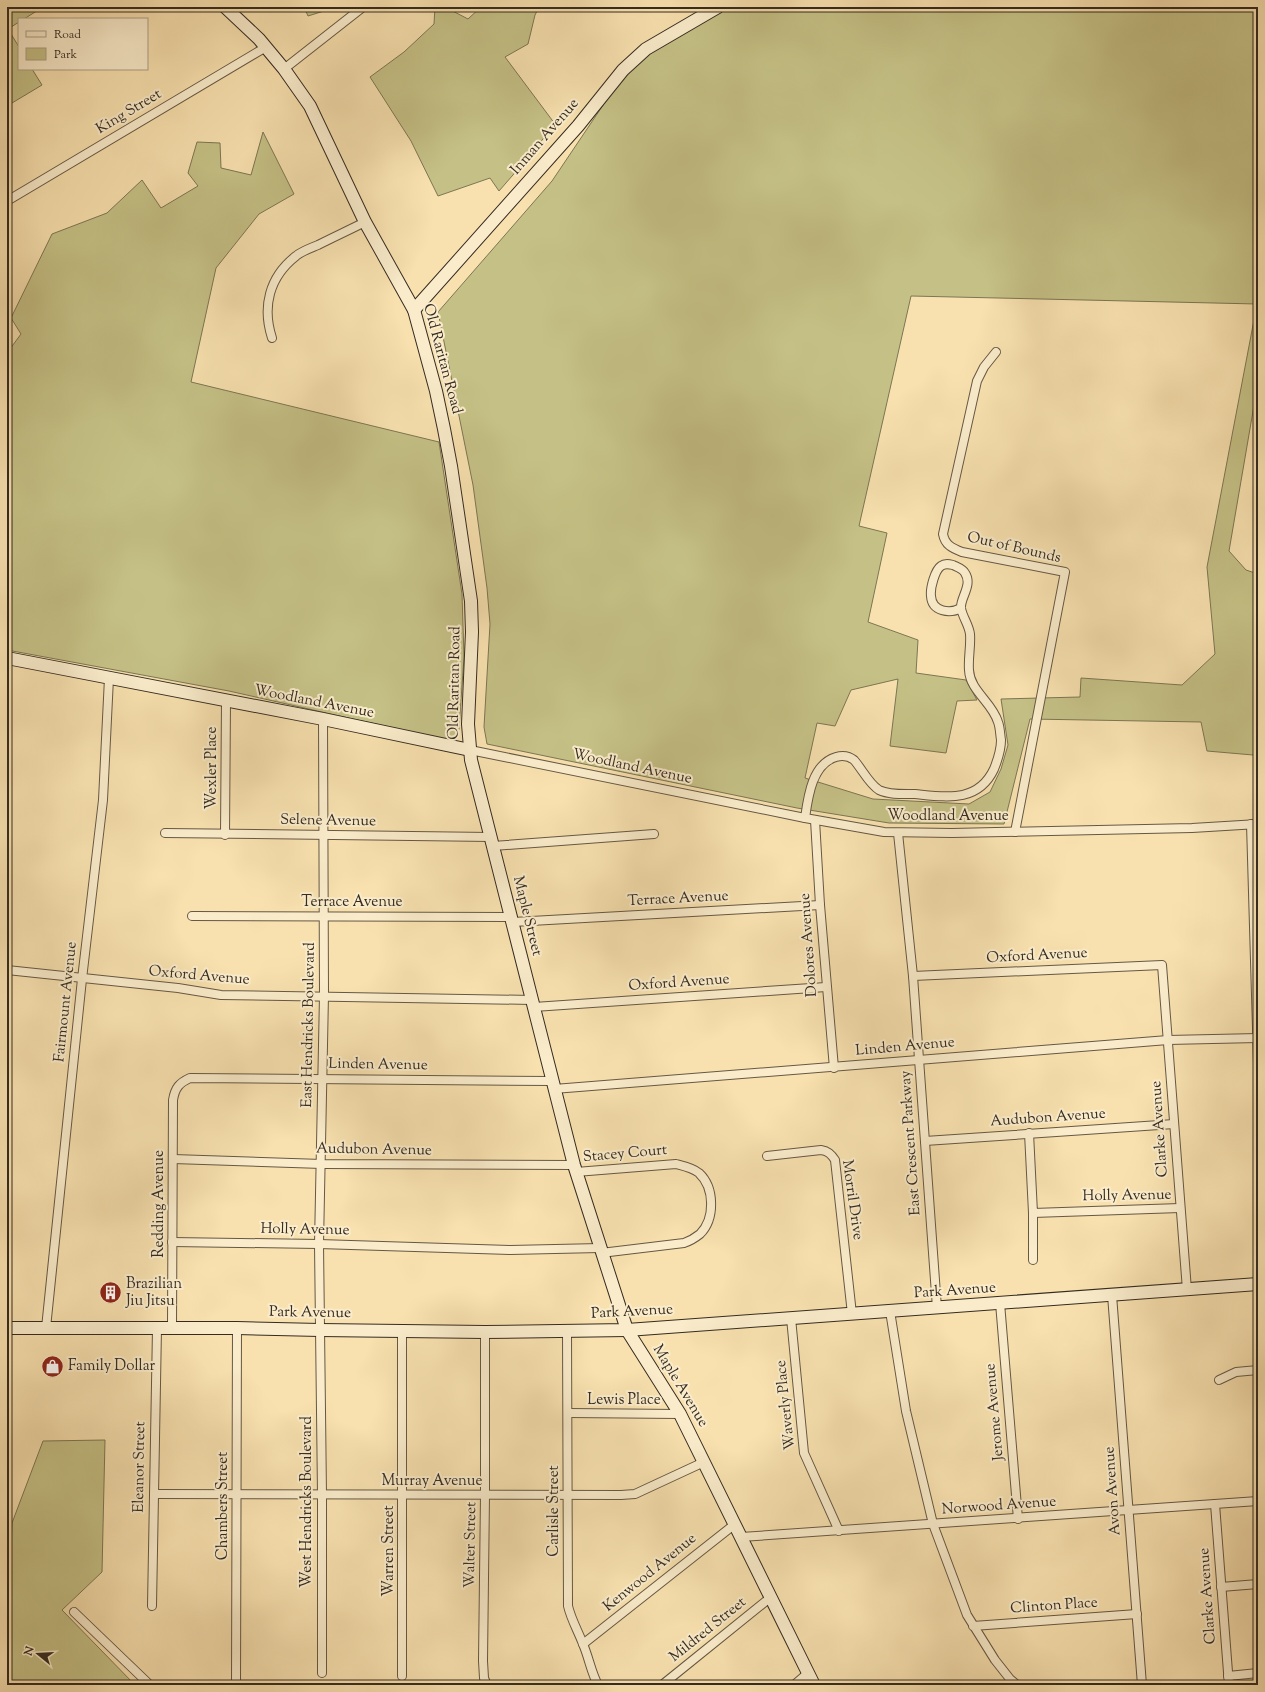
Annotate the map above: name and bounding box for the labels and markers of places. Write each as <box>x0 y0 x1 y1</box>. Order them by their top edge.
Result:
place label: Brazilian Jiu Jitsu <box>125 1274 182 1312</box>
building icon: Brazilian Jiu Jitsu <box>97 1280 123 1306</box>
shop icon: Family Dollar <box>39 1353 65 1379</box>
place label: Family Dollar <box>68 1356 155 1377</box>

